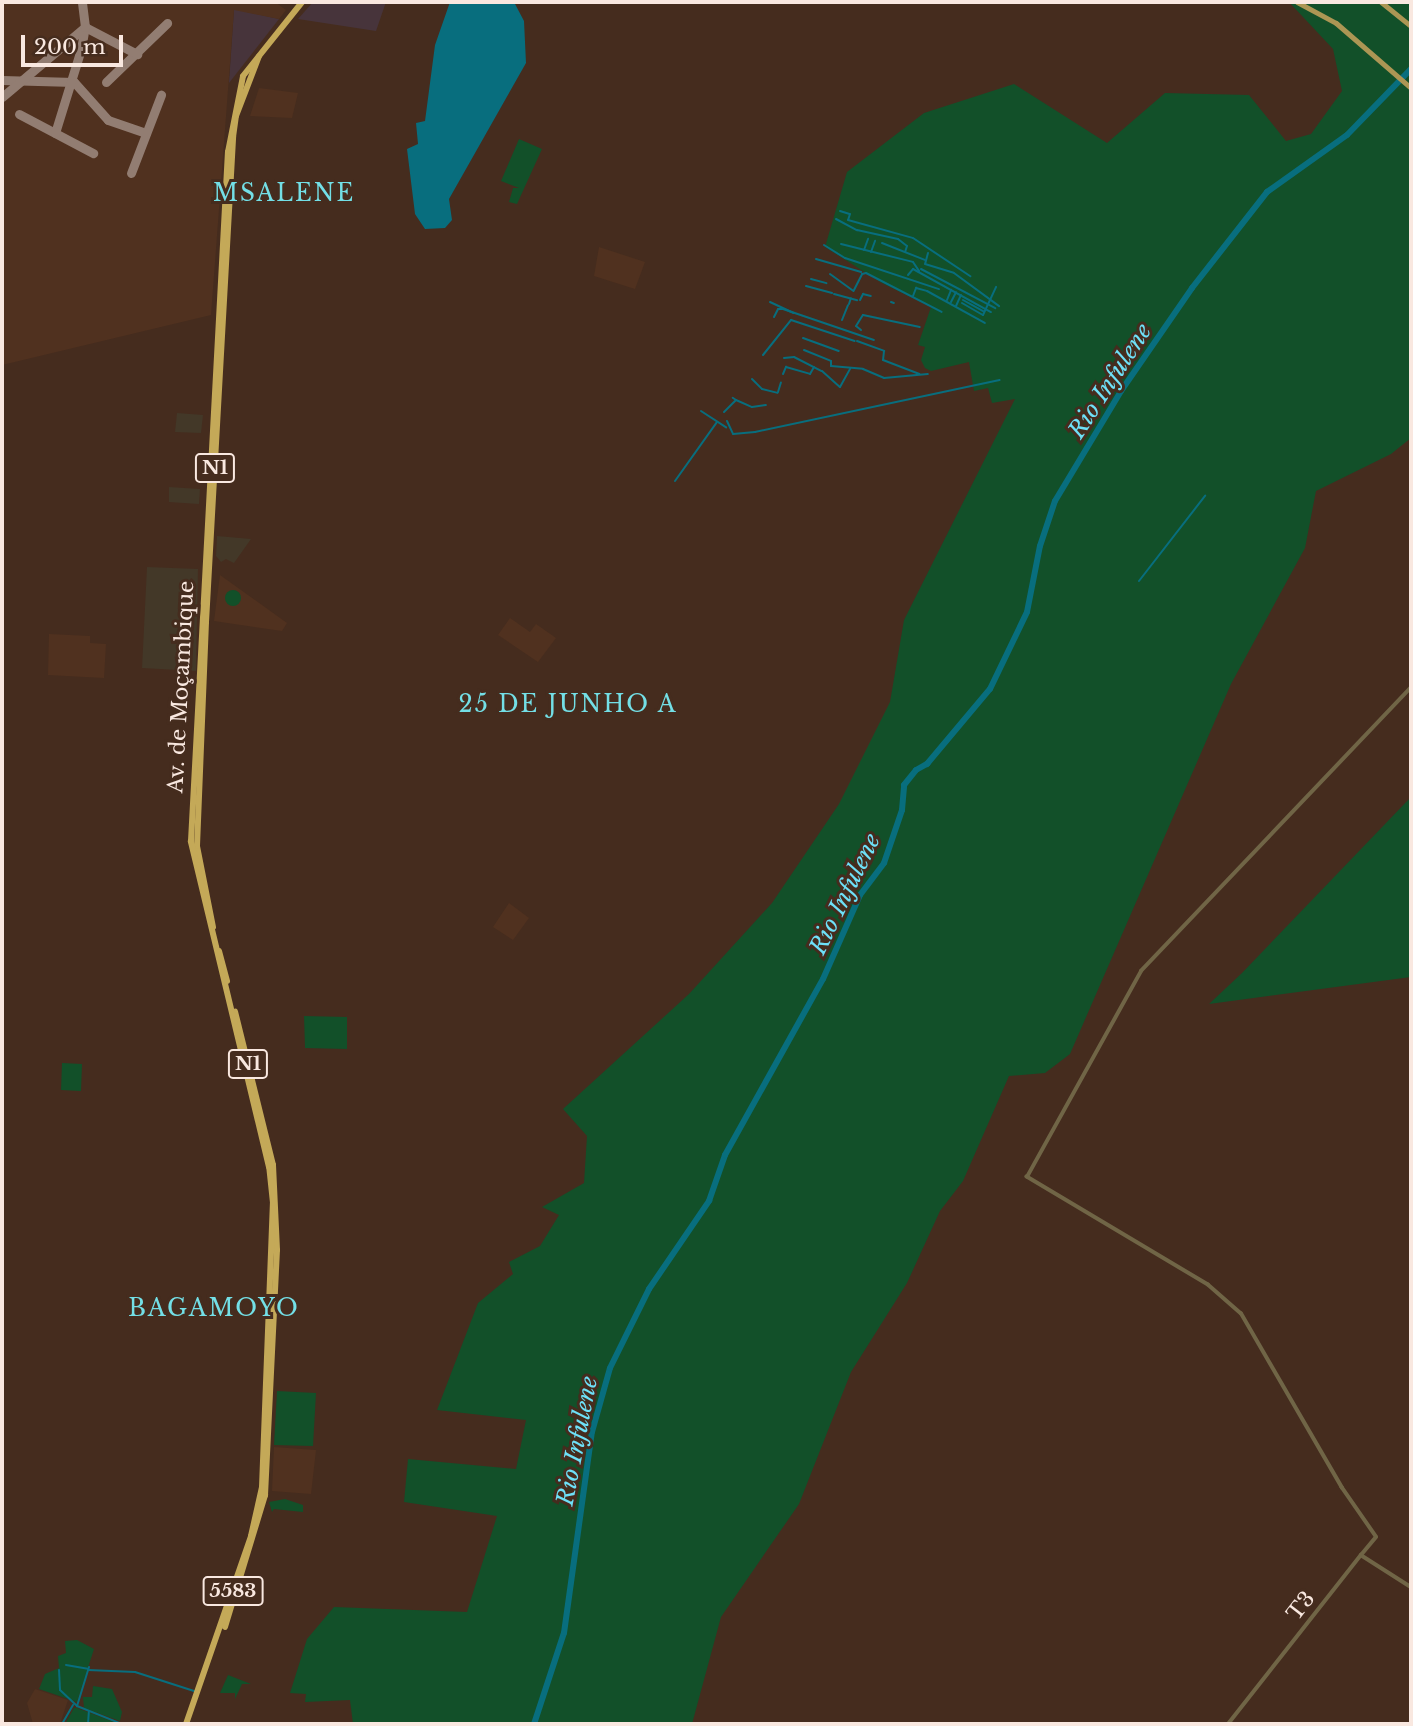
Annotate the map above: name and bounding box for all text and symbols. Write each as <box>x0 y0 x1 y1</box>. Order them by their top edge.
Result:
scale bar <box>24 21 126 65</box>
text: 200 m <box>34 34 105 60</box>
district label: MSALENE <box>214 179 354 207</box>
water label: Rio Infulene <box>1063 319 1157 443</box>
road number: N1 <box>194 453 236 484</box>
street label: Av. de Moçambique <box>163 580 199 794</box>
district label: 25 DE JUNHO A <box>460 690 676 718</box>
water label: Rio Infulene <box>804 829 886 959</box>
road number: N1 <box>227 1048 269 1080</box>
district label: BAGAMOYO <box>129 1294 299 1322</box>
water label: Rio Infulene <box>551 1374 603 1508</box>
road number: 5583 <box>202 1576 264 1606</box>
street label: T3 <box>1282 1587 1320 1625</box>

